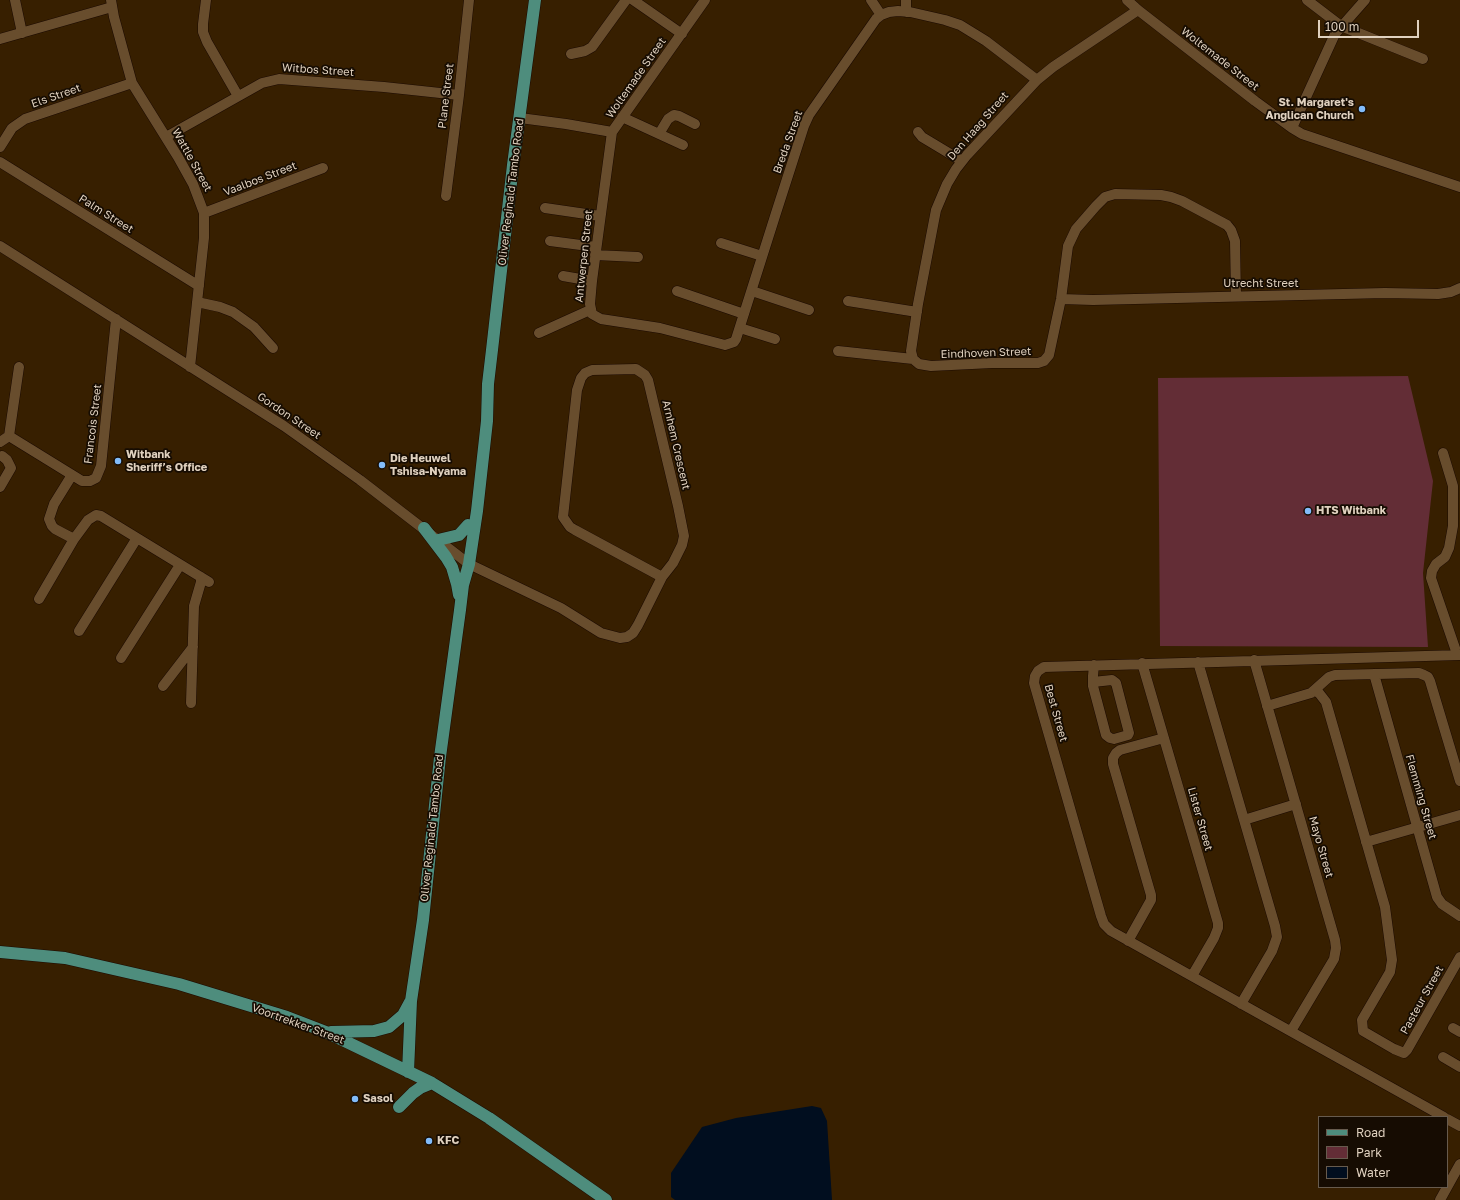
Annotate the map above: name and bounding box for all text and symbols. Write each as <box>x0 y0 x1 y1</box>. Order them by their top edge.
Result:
scale bar <box>1320 12 1421 38</box>
text: 100 m <box>1325 19 1359 34</box>
street label: Woltemade Street <box>1178 24 1262 94</box>
street label: Woltemade Street <box>603 35 669 121</box>
street label: Witbos Street <box>281 61 355 79</box>
street label: Plane Street <box>435 63 457 129</box>
street label: Els Street <box>30 81 82 111</box>
street label: Den Haag Street <box>945 89 1011 163</box>
place label: St. Margaret's Anglican Church <box>1266 96 1354 122</box>
marker: St. Margaret's Anglican Church <box>1357 104 1367 114</box>
street label: Breda Street <box>770 109 806 175</box>
street label: Oliver Reginald Tambo Road <box>495 118 527 266</box>
street label: Wattle Street <box>169 126 215 194</box>
street label: Vaalbos Street <box>222 159 298 199</box>
street label: Palm Street <box>76 192 136 236</box>
street label: Antwerpen Street <box>573 209 595 303</box>
street label: Utrecht Street <box>1223 277 1299 291</box>
street label: Eindhoven Street <box>940 345 1032 361</box>
street label: Francois Street <box>82 383 104 465</box>
street label: Gordon Street <box>255 390 323 442</box>
street label: Arnhem Crescent <box>659 399 693 491</box>
place label: Witbank Sheriff’s Office <box>126 448 207 474</box>
place label: Die Heuwel Tshisa-Nyama <box>390 452 466 478</box>
marker: Witbank Sheriff’s Office <box>113 456 123 466</box>
marker: Die Heuwel Tshisa-Nyama <box>377 460 387 470</box>
place label: HTS Witbank <box>1316 504 1386 518</box>
marker: HTS Witbank <box>1303 506 1313 516</box>
street label: Best Street <box>1041 683 1071 743</box>
street label: Flemming Street <box>1403 753 1439 841</box>
street label: Oliver Reginald Tambo Road <box>418 754 446 902</box>
street label: Lister Street <box>1185 786 1215 852</box>
street label: Mayo Street <box>1306 815 1336 879</box>
street label: Pasteur Street <box>1398 963 1446 1037</box>
street label: Voortrekker Street <box>250 1001 346 1047</box>
place label: Sasol <box>363 1092 393 1106</box>
marker: Sasol <box>350 1094 360 1104</box>
legend <box>1318 1116 1448 1188</box>
text: Road <box>1356 1125 1385 1140</box>
place label: KFC <box>437 1134 459 1148</box>
marker: KFC <box>424 1136 434 1146</box>
text: Park <box>1356 1145 1382 1160</box>
text: Water <box>1356 1165 1390 1180</box>

